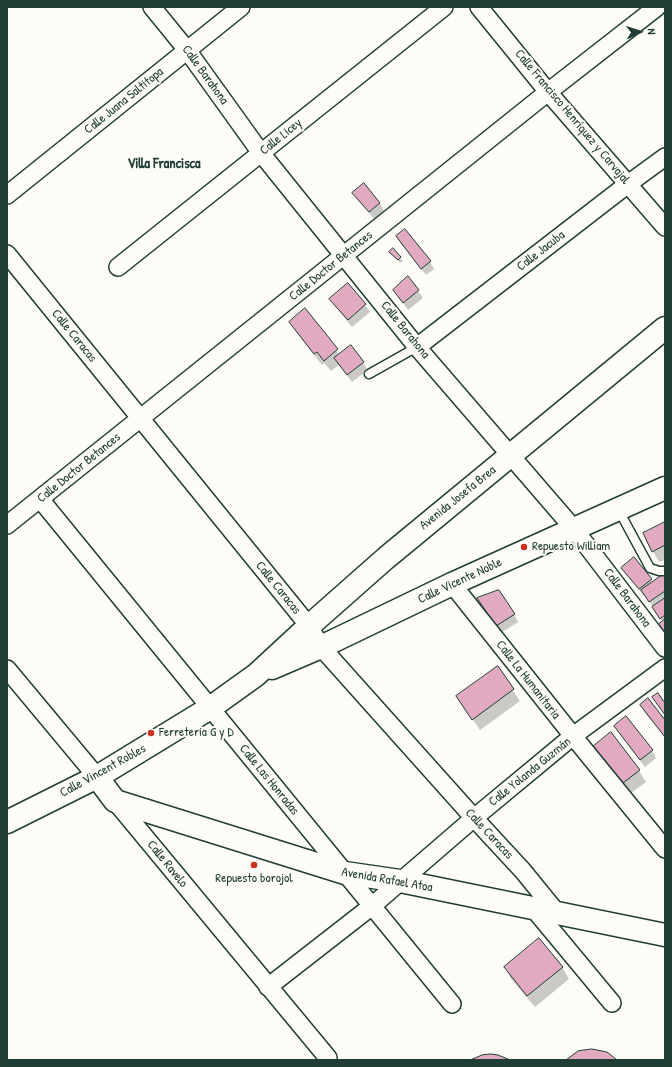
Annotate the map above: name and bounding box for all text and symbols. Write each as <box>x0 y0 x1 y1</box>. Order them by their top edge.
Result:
north arrow <box>620 12 660 52</box>
text: N <box>645 28 659 35</box>
street label: Calle Barahona <box>178 42 232 108</box>
street label: Calle Francisco Henríquez y Carvajal <box>511 47 633 187</box>
street label: Calle Juana Saltitopa <box>81 64 167 138</box>
street label: Calle Licey <box>257 115 305 159</box>
district label: Villa Francisca <box>127 156 201 172</box>
street label: Calle Jacuba <box>514 227 568 275</box>
street label: Calle Doctor Betances <box>286 228 376 304</box>
street label: Calle Barahona <box>377 298 433 362</box>
street label: Calle Caracas <box>48 306 100 366</box>
street label: Calle Doctor Betances <box>34 430 124 506</box>
street label: Avenida Josefa Brea <box>417 463 499 533</box>
place label: Repuesto William <box>532 539 610 555</box>
marker: Repuesto William <box>519 542 529 552</box>
street label: Calle Vicente Noble <box>415 555 505 607</box>
street label: Calle Caracas <box>252 558 304 618</box>
street label: Calle Barahona <box>600 566 654 630</box>
street label: Calle La Humanitaria <box>492 638 564 722</box>
place label: Ferretería G y D <box>159 725 234 741</box>
marker: Ferretería G y D <box>146 728 156 738</box>
street label: Calle Yolanda Guzmán <box>486 734 574 810</box>
street label: Calle Vincent Robles <box>57 741 149 801</box>
street label: Calle Las Honradas <box>236 742 302 818</box>
street label: Calle Caracas <box>462 805 516 863</box>
street label: Calle Ravelo <box>143 837 191 891</box>
marker: Repuesto borojol <box>249 860 259 870</box>
street label: Avenida Rafael Atoa <box>340 864 434 896</box>
place label: Repuesto borojol <box>215 871 293 887</box>

